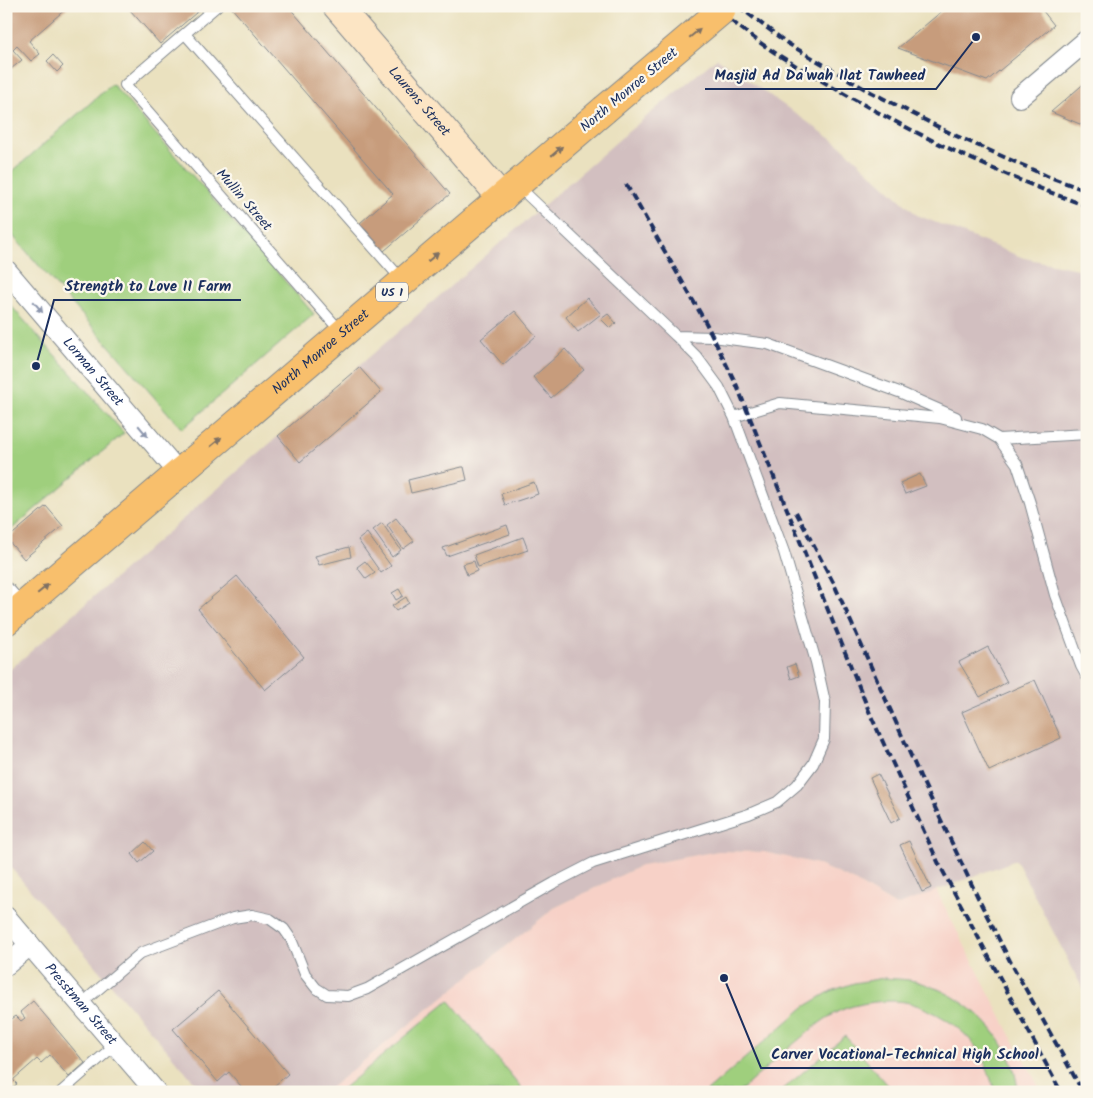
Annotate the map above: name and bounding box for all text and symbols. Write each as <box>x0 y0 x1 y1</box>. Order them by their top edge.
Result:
one-way arrow <box>688 28 701 39</box>
street label: North Monroe Street <box>575 42 683 138</box>
callout: Masjid Ad Da'wah Ilat Tawheed <box>705 59 936 89</box>
street label: Laurens Street <box>383 62 456 142</box>
text: Masjid Ad Da'wah Ilat Tawheed <box>715 64 926 88</box>
one-way arrow <box>550 145 562 157</box>
street label: Mullin Street <box>211 164 278 237</box>
one-way arrow <box>426 251 439 262</box>
callout: Strength to Love II Farm <box>54 270 241 300</box>
text: Strength to Love II Farm <box>65 275 231 299</box>
road number: US 1 <box>376 282 408 302</box>
one-way arrow <box>32 301 44 313</box>
street label: North Monroe Street <box>267 304 375 400</box>
street label: Lorman Street <box>57 333 129 412</box>
one-way arrow <box>138 424 149 437</box>
one-way arrow <box>210 436 223 447</box>
one-way arrow <box>37 584 50 595</box>
street label: Presstman Street <box>39 958 123 1051</box>
callout: Carver Vocational-Technical High School <box>761 1038 1049 1068</box>
text: Carver Vocational-Technical High School <box>771 1043 1039 1067</box>

